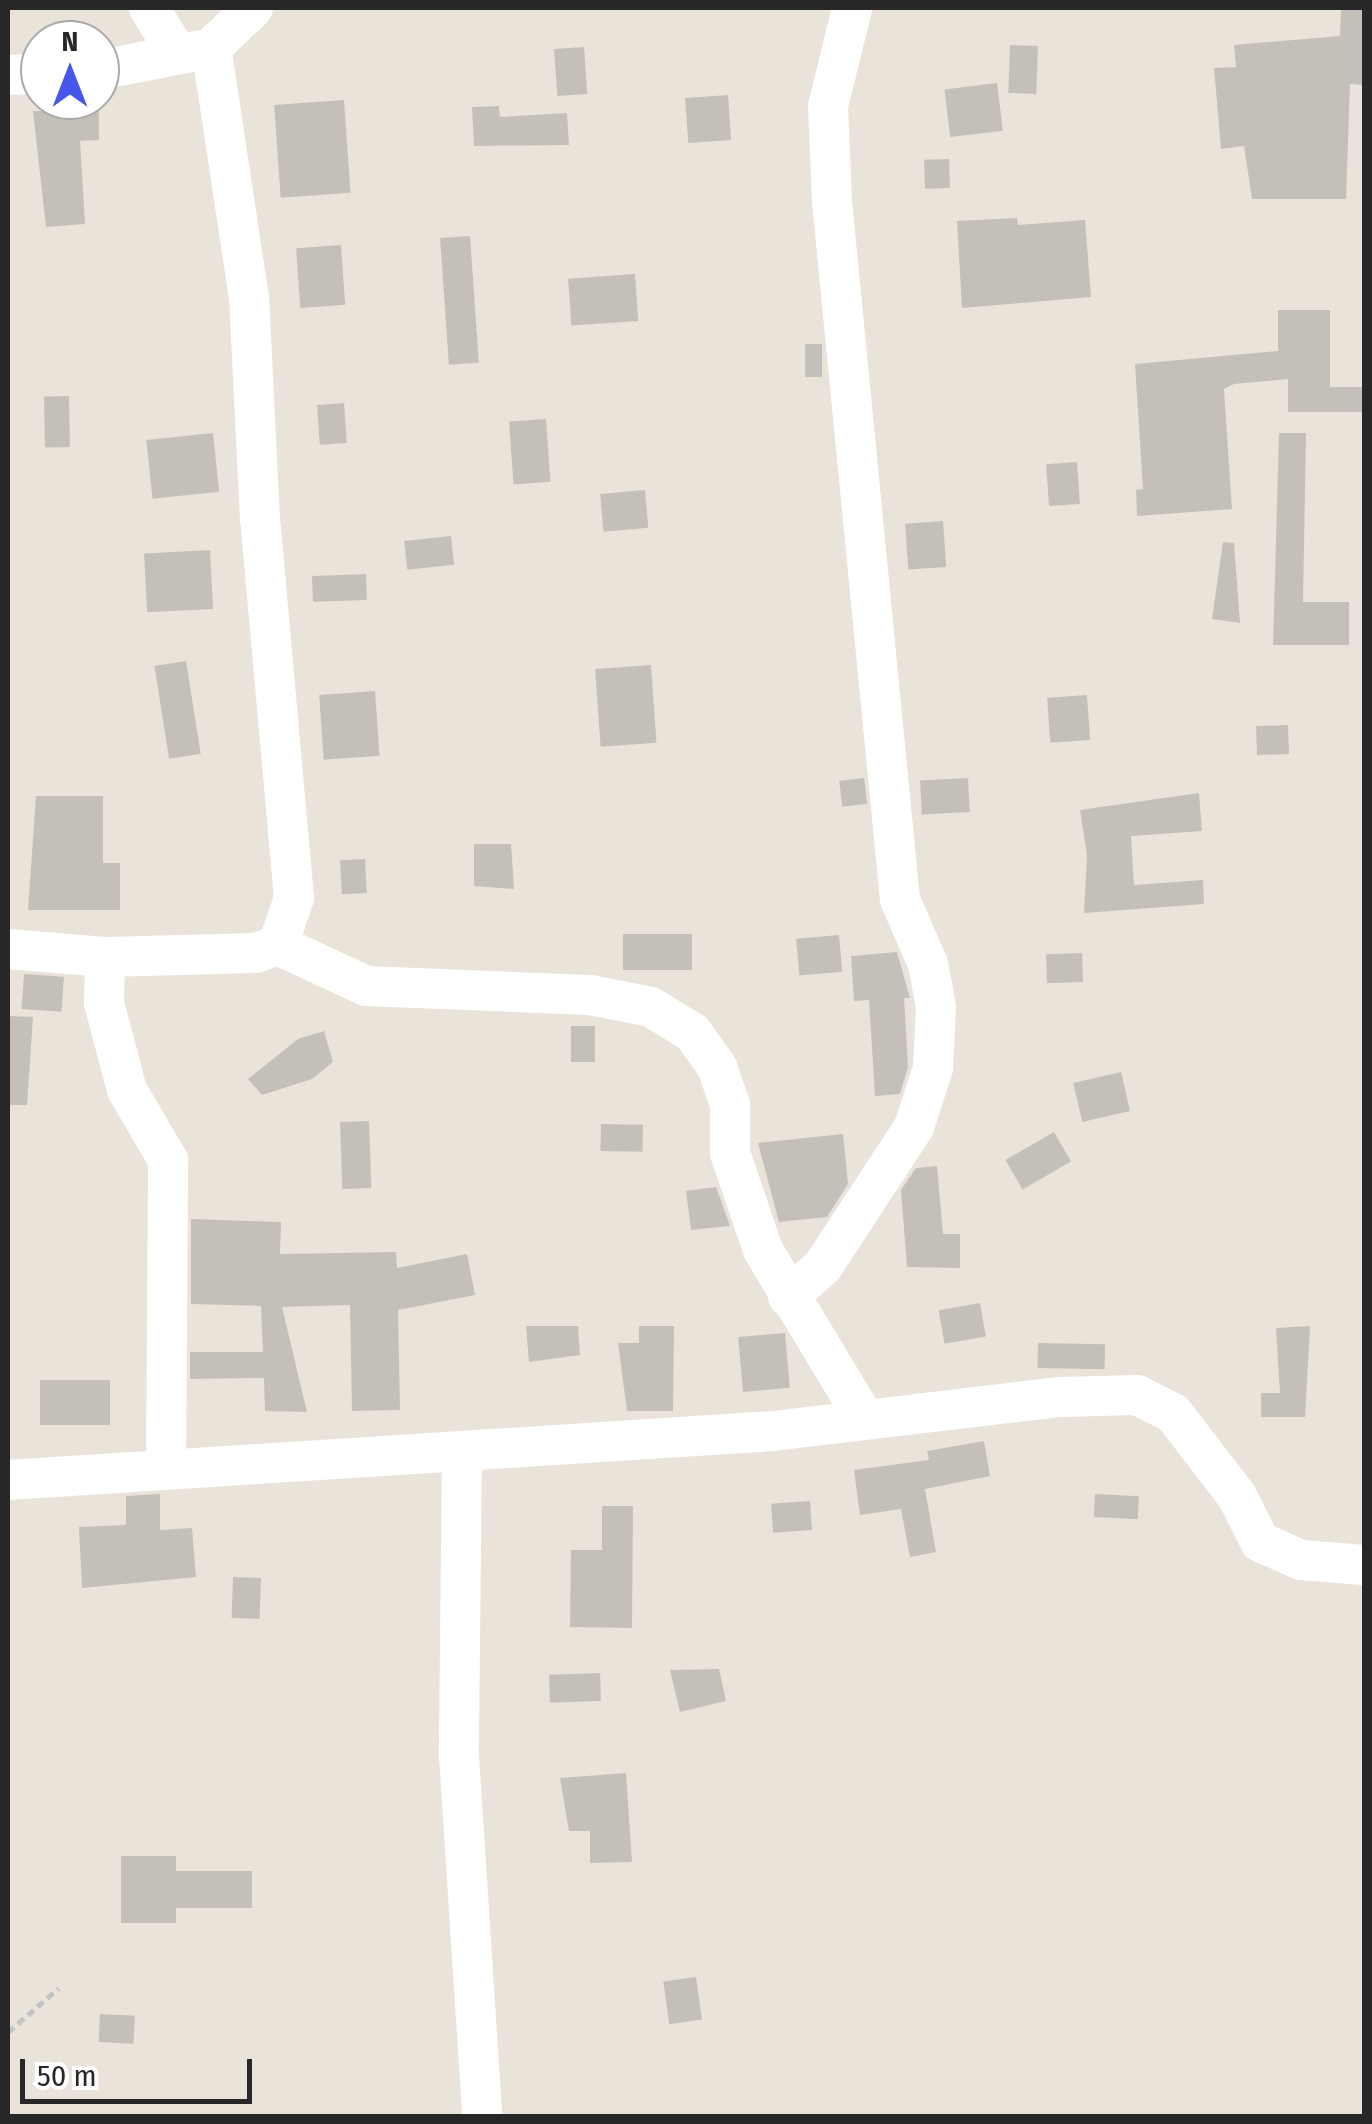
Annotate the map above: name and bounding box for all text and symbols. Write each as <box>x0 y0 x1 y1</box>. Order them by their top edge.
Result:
north arrow <box>20 20 120 120</box>
text: N <box>62 25 78 58</box>
scale bar <box>25 2039 258 2101</box>
text: 50 m <box>37 2058 97 2094</box>

